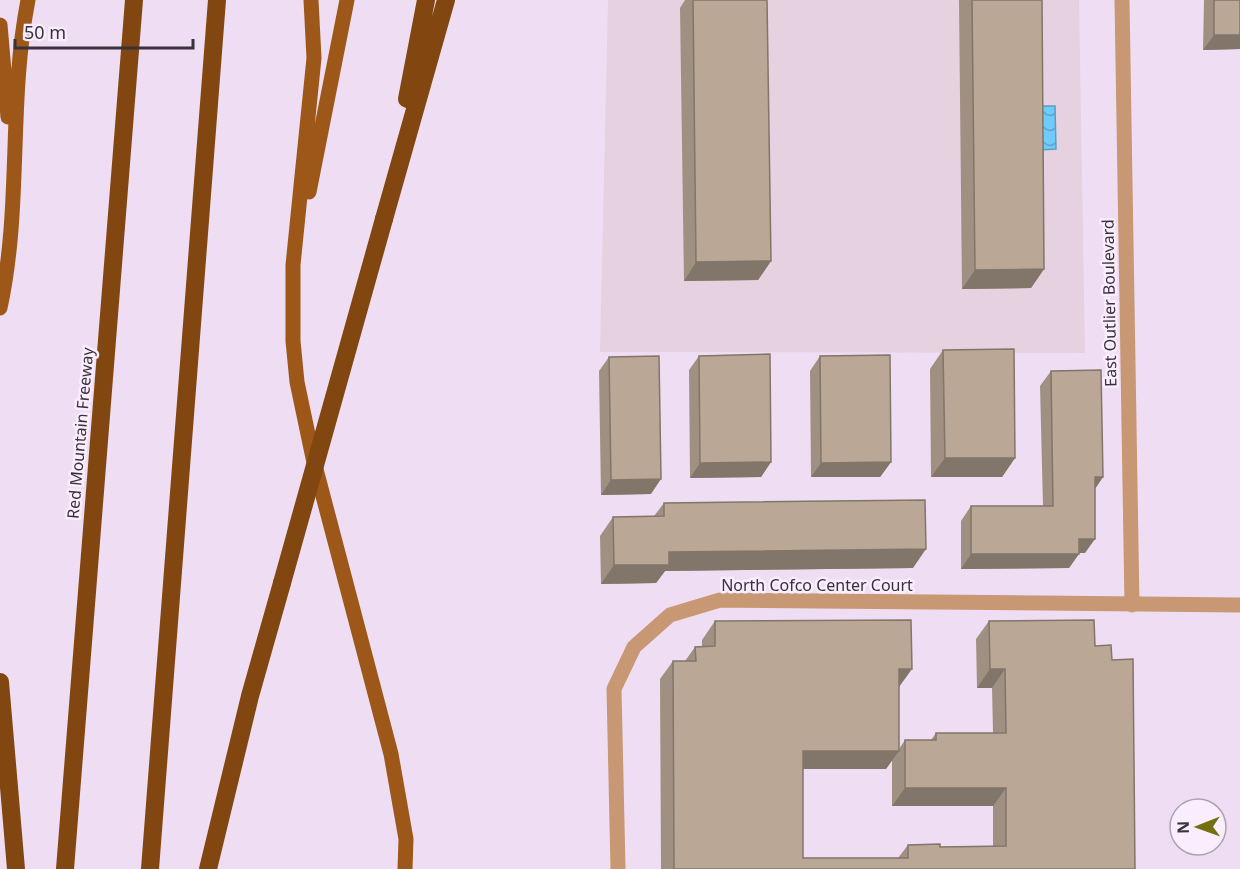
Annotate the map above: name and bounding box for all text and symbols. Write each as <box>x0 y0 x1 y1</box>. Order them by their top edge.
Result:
scale bar <box>15 12 194 50</box>
text: 50 m <box>24 20 66 44</box>
street label: East Outlier Boulevard <box>1097 219 1121 387</box>
street label: Red Mountain Freeway <box>62 346 99 520</box>
street label: North Cofco Center Court <box>721 574 913 596</box>
north arrow <box>1168 797 1228 857</box>
text: N <box>1172 821 1194 834</box>

